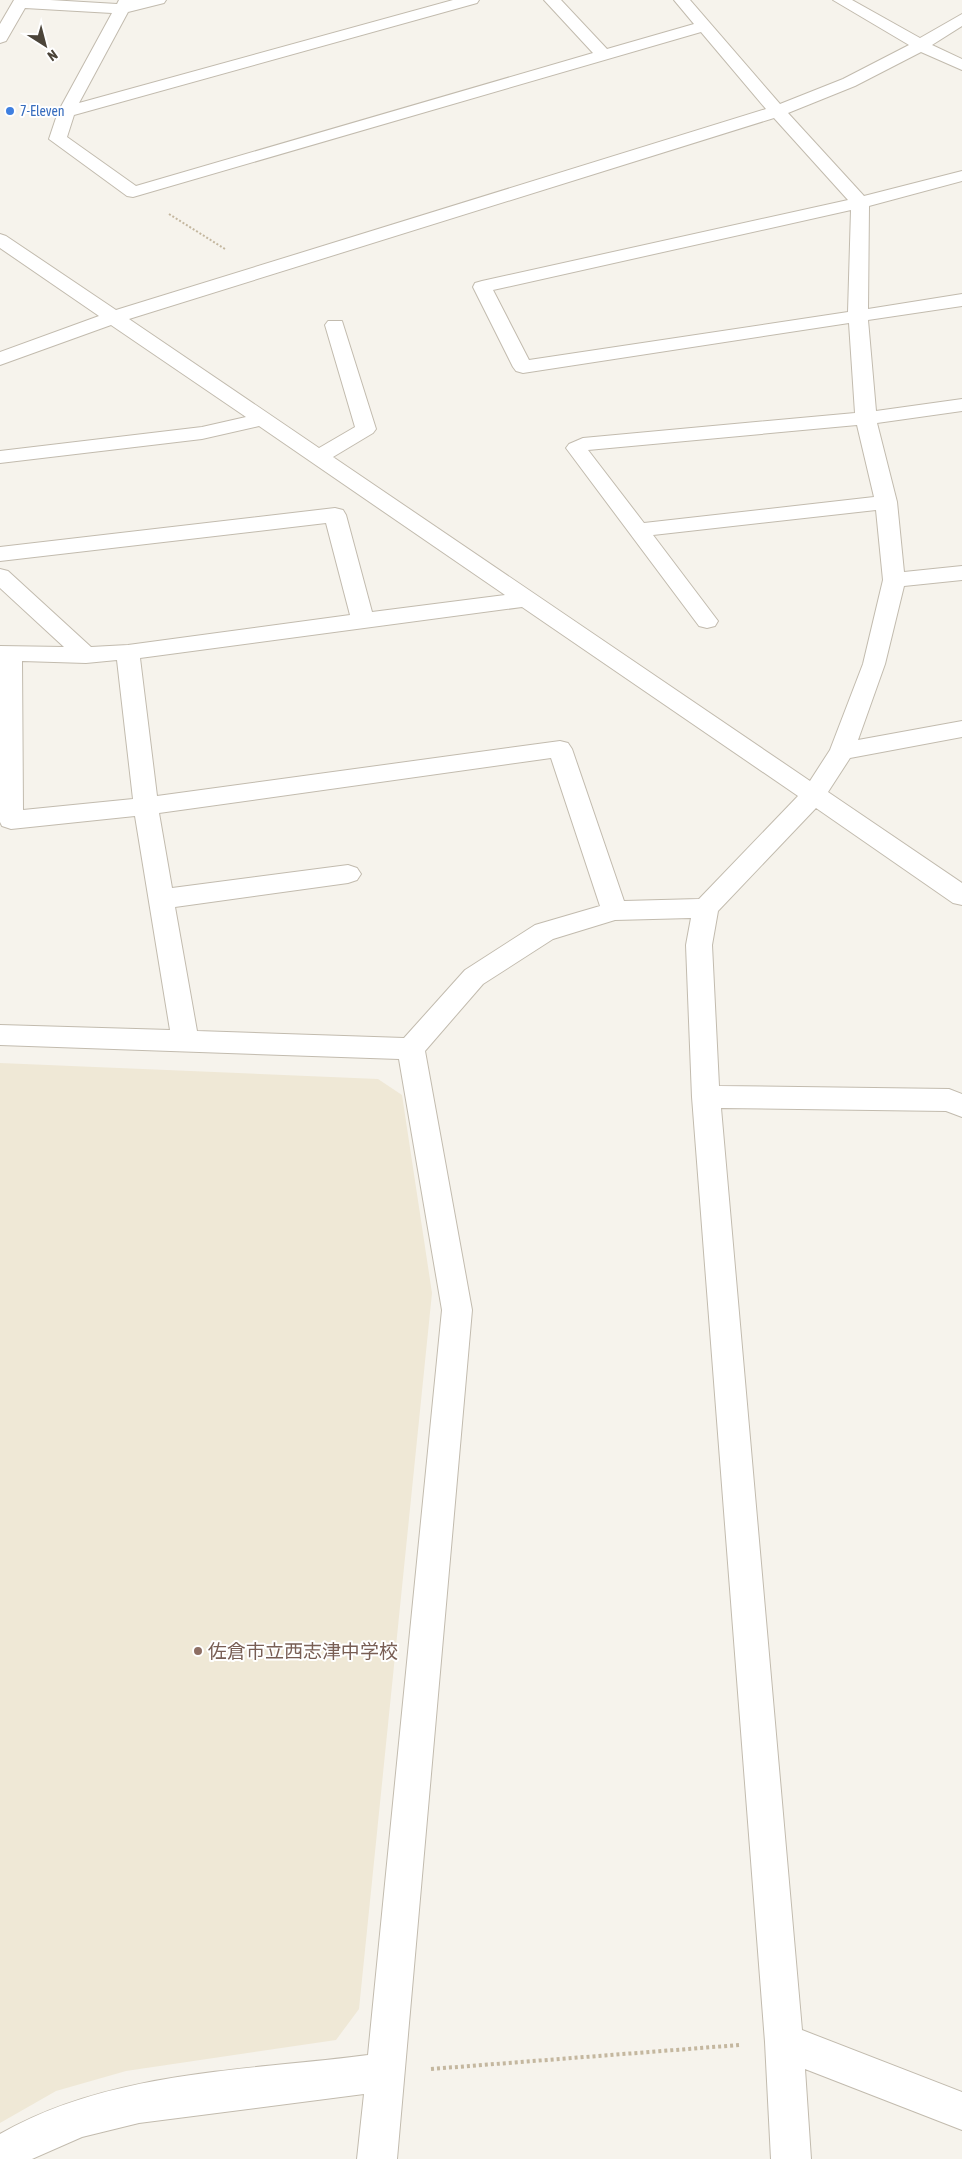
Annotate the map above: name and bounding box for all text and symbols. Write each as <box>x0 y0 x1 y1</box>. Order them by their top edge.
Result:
north arrow <box>20 20 70 70</box>
text: N <box>45 47 61 64</box>
place label: 7-Eleven <box>20 103 65 119</box>
marker: 7-Eleven <box>4 105 16 117</box>
place label: 佐倉市立西志津中学校 <box>208 1640 398 1662</box>
marker: 佐倉市立西志津中学校 <box>192 1645 204 1657</box>

